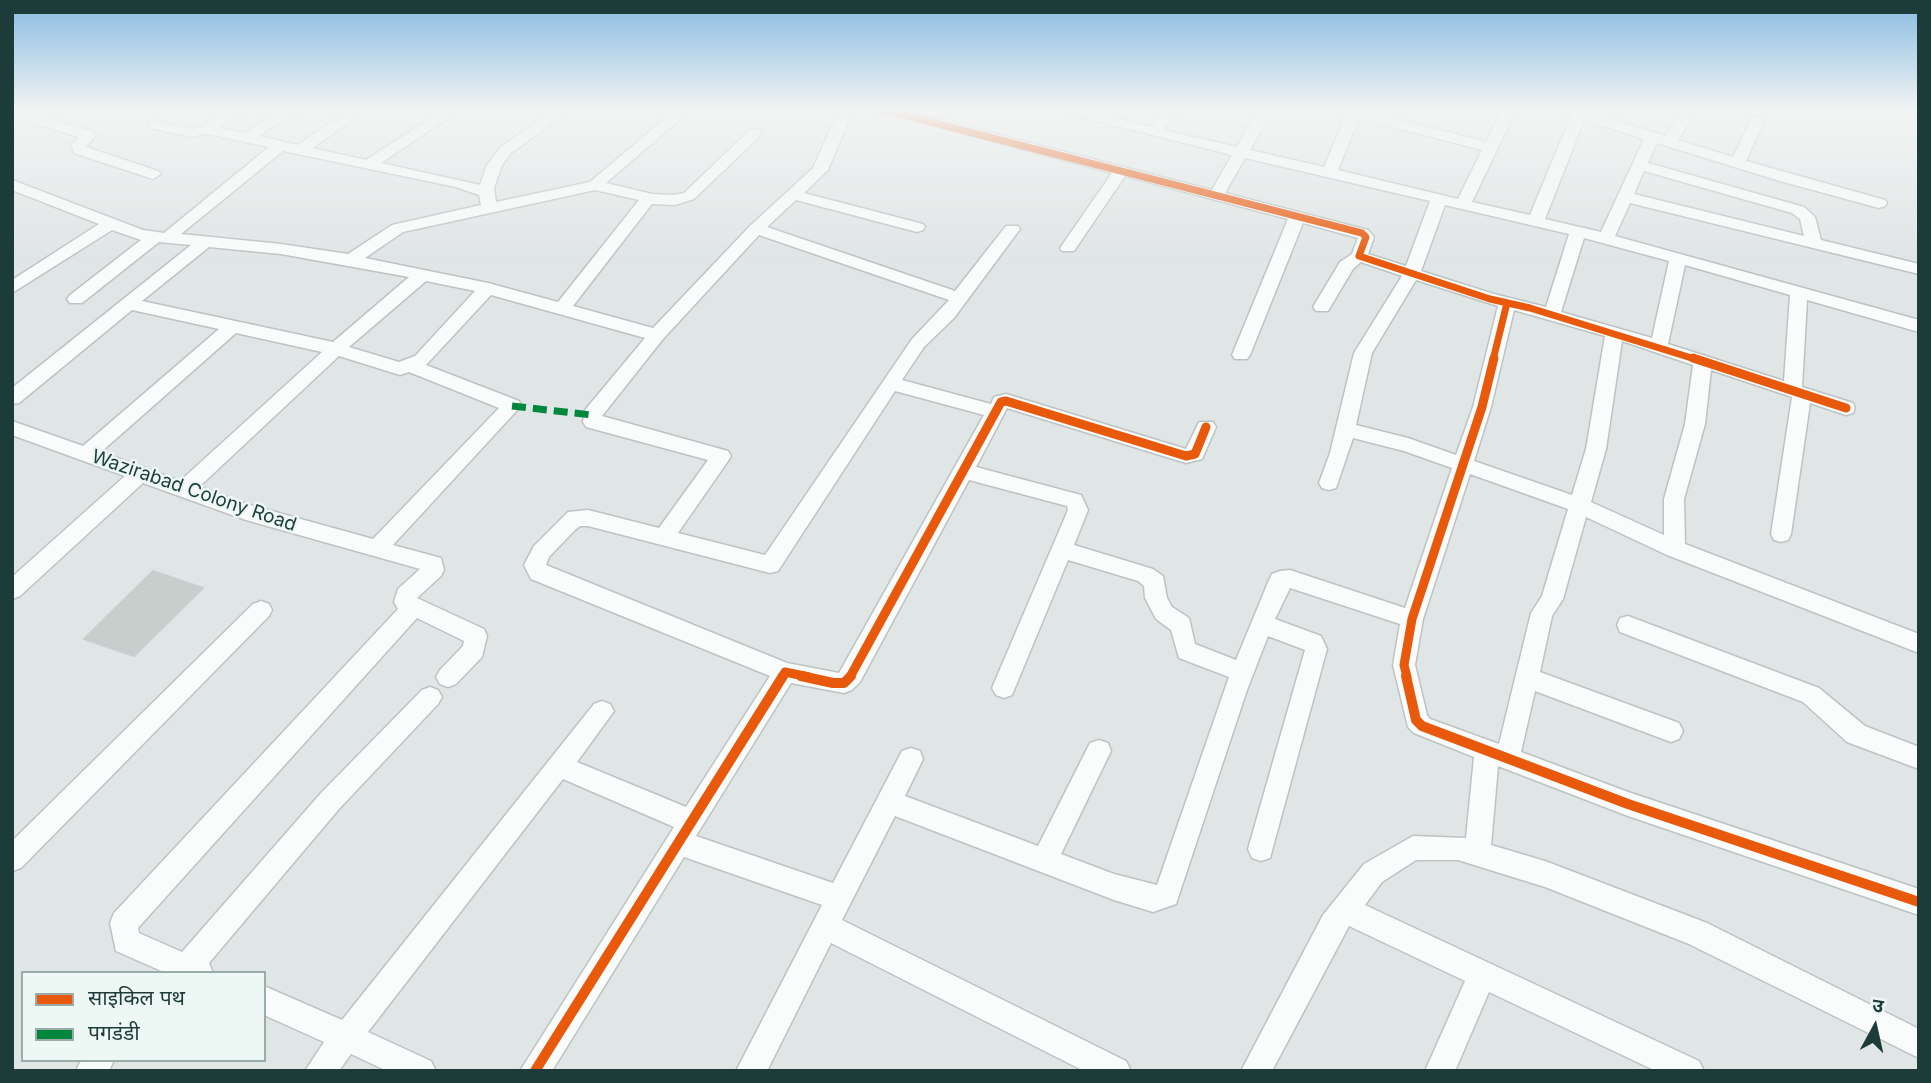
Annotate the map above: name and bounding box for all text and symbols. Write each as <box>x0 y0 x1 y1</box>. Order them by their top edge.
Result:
street label: Wazirabad Colony Road <box>89 445 299 537</box>
legend <box>21 971 266 1062</box>
text: साइकिल पथ <box>88 985 185 1010</box>
north arrow <box>1840 992 1910 1062</box>
text: उ <box>1871 994 1885 1018</box>
text: पगडंडी <box>88 1020 140 1045</box>

